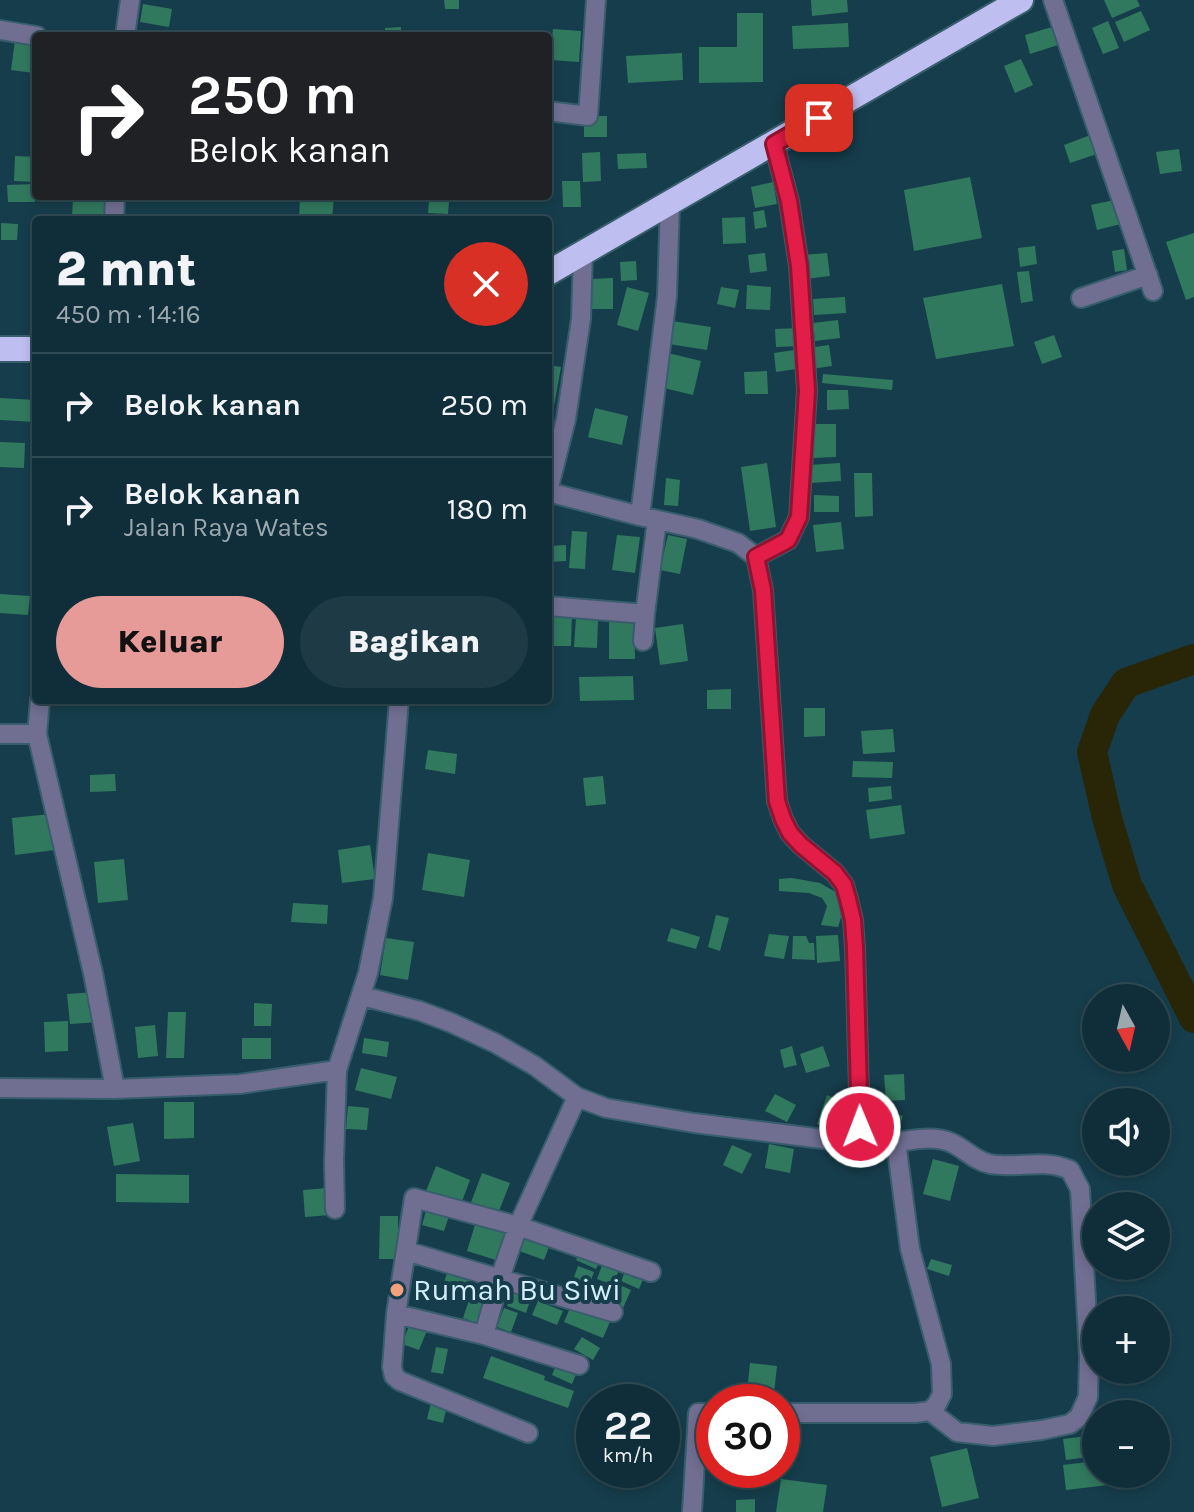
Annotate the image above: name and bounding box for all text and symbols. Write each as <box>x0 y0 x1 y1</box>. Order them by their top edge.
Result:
text: 250 m <box>188 62 357 127</box>
icon: right <box>56 64 160 168</box>
pin <box>785 84 853 152</box>
icon: arrive <box>797 96 841 140</box>
text: Belok kanan <box>188 129 391 171</box>
text: 2 mnt <box>56 241 196 297</box>
button: close <box>444 242 528 326</box>
text: 450 m · 14:16 <box>56 299 201 330</box>
icon: right <box>56 383 100 427</box>
text: Belok kanan <box>124 387 301 423</box>
text: 250 m <box>441 387 528 423</box>
text: Belok kanan <box>124 476 301 512</box>
icon: right <box>56 487 100 531</box>
text: 180 m <box>447 491 528 527</box>
text: Jalan Raya Wates <box>124 512 329 543</box>
button: Keluar <box>56 596 284 688</box>
button: Bagikan <box>300 596 528 688</box>
north arrow <box>1082 984 1170 1072</box>
map controls <box>1082 984 1170 1488</box>
position arrow <box>818 1085 902 1169</box>
button: sound <box>1082 1088 1170 1176</box>
button: layers <box>1082 1192 1170 1280</box>
place label: Rumah Bu Siwi <box>413 1272 621 1308</box>
marker: Rumah Bu Siwi <box>388 1281 406 1299</box>
button: + <box>1082 1296 1170 1384</box>
speed limit sign: 30 <box>696 1384 800 1488</box>
button: − <box>1082 1400 1170 1488</box>
text: 22 <box>604 1402 652 1449</box>
text: km/h <box>603 1444 653 1467</box>

